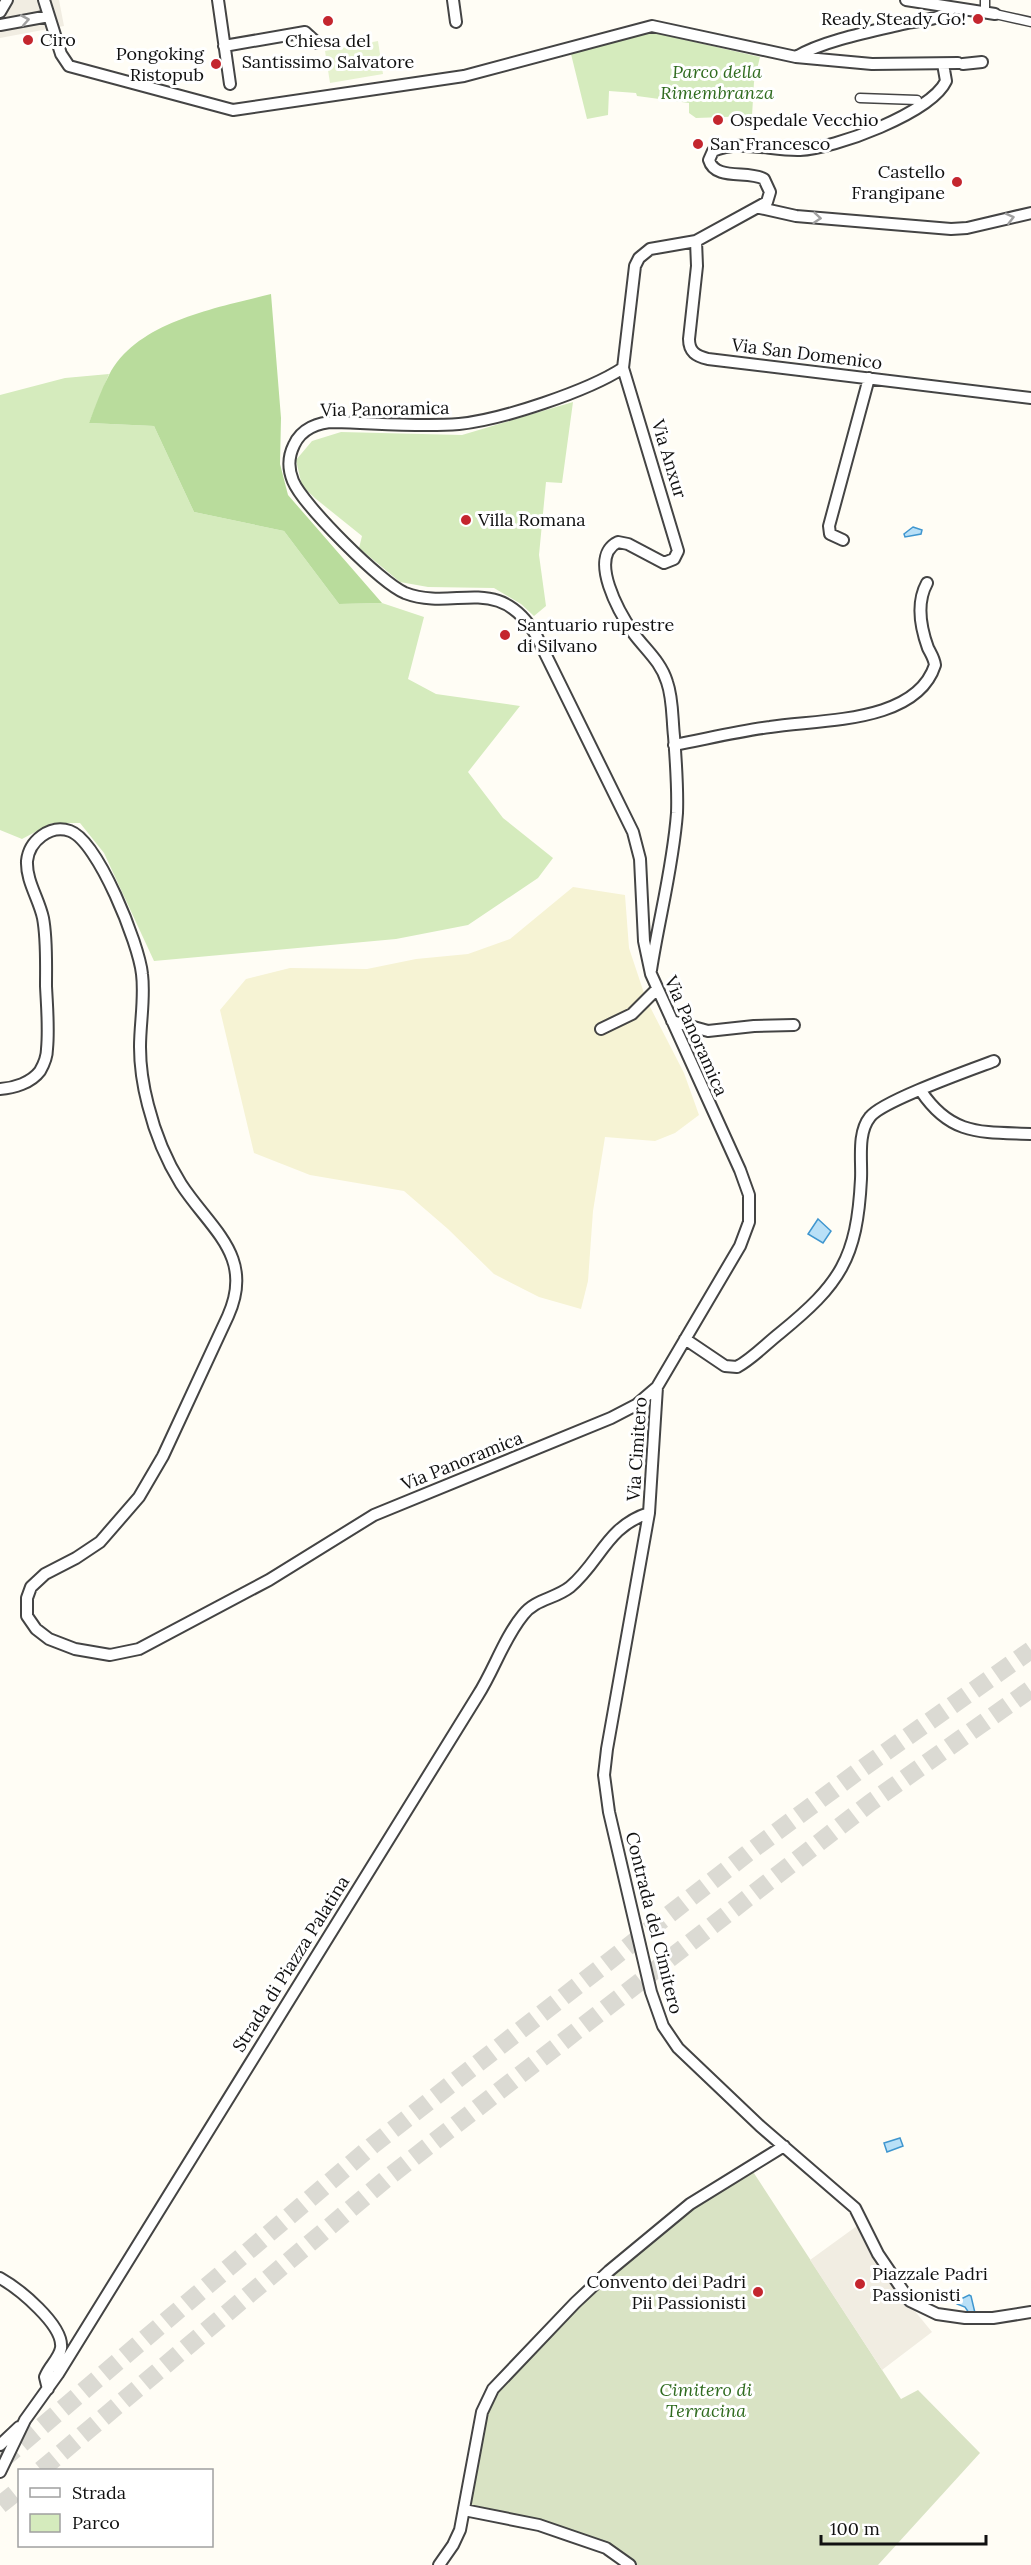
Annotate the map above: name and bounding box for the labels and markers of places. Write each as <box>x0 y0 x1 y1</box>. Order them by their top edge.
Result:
place label: Ready Steady Go! <box>821 7 966 30</box>
marker: Ready Steady Go! <box>971 12 985 26</box>
marker: Chiesa del Santissimo Salvatore <box>321 14 335 28</box>
place label: Ciro <box>40 28 76 51</box>
place label: Chiesa del Santissimo Salvatore <box>242 29 415 73</box>
marker: Ciro <box>21 33 35 47</box>
place label: Pongoking Ristopub <box>116 42 205 86</box>
marker: Pongoking Ristopub <box>209 57 223 71</box>
place label: Ospedale Vecchio <box>730 108 879 131</box>
marker: Ospedale Vecchio <box>711 113 725 127</box>
place label: San Francesco <box>710 132 830 155</box>
marker: San Francesco <box>691 137 705 151</box>
place label: Castello Frangipane <box>851 160 945 204</box>
marker: Castello Frangipane <box>950 175 964 189</box>
place label: Villa Romana <box>477 508 586 531</box>
marker: Villa Romana <box>459 513 473 527</box>
place label: Santuario rupestre di Silvano <box>517 613 674 657</box>
marker: Santuario rupestre di Silvano <box>498 628 512 642</box>
place label: Piazzale Padri Passionisti <box>872 2262 988 2306</box>
place label: Convento dei Padri Pii Passionisti <box>586 2270 746 2314</box>
marker: Piazzale Padri Passionisti <box>853 2277 867 2291</box>
marker: Convento dei Padri Pii Passionisti <box>751 2285 765 2299</box>

